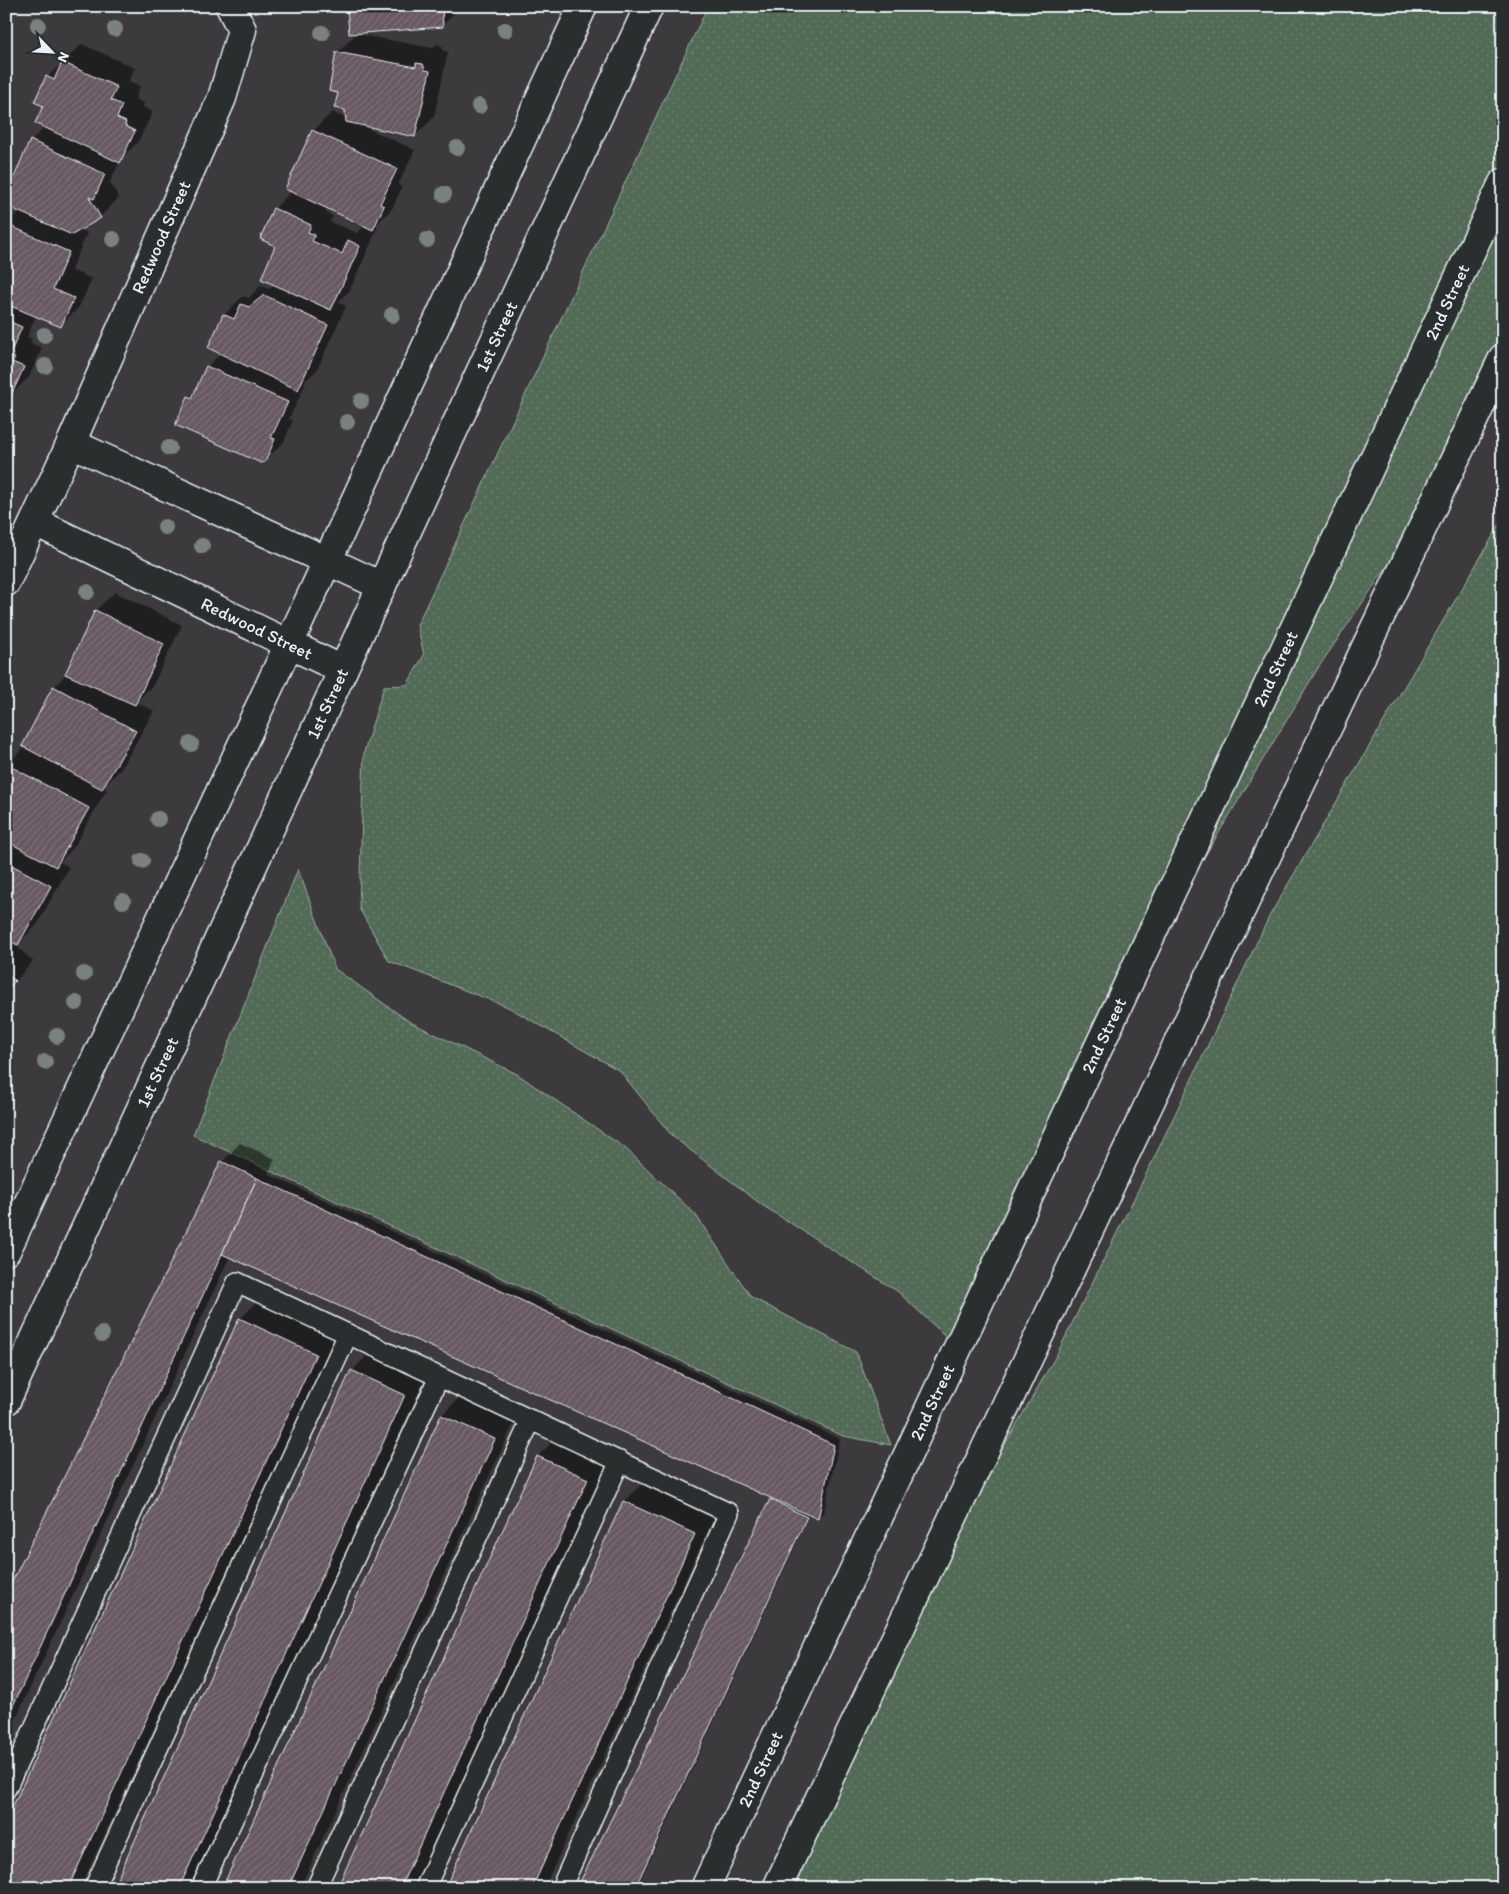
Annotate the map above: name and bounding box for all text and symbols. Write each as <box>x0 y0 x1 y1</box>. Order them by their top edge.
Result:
north arrow <box>28 28 78 78</box>
text: N <box>54 49 73 65</box>
street label: Redwood Street <box>127 177 196 297</box>
street label: 2nd Street <box>1420 260 1475 344</box>
street label: 1st Street <box>471 298 522 375</box>
street label: Redwood Street <box>197 592 316 665</box>
street label: 2nd Street <box>1248 627 1303 710</box>
street label: 1st Street <box>302 665 353 742</box>
street label: 2nd Street <box>1077 994 1131 1077</box>
street label: 1st Street <box>132 1033 183 1111</box>
street label: 2nd Street <box>905 1361 960 1444</box>
street label: 2nd Street <box>733 1728 788 1811</box>

